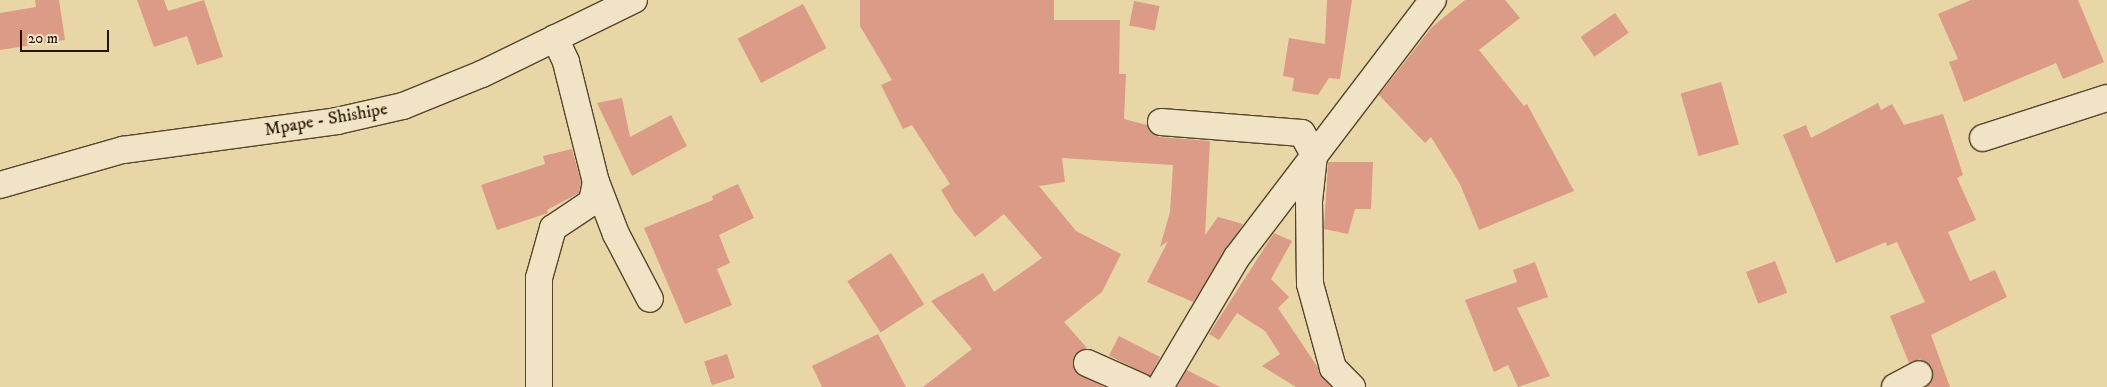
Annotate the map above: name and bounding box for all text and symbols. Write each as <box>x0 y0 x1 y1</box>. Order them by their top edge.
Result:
scale bar <box>22 20 111 52</box>
text: 20 m <box>28 29 58 48</box>
street label: Mpape - Shishipe <box>263 99 389 141</box>

